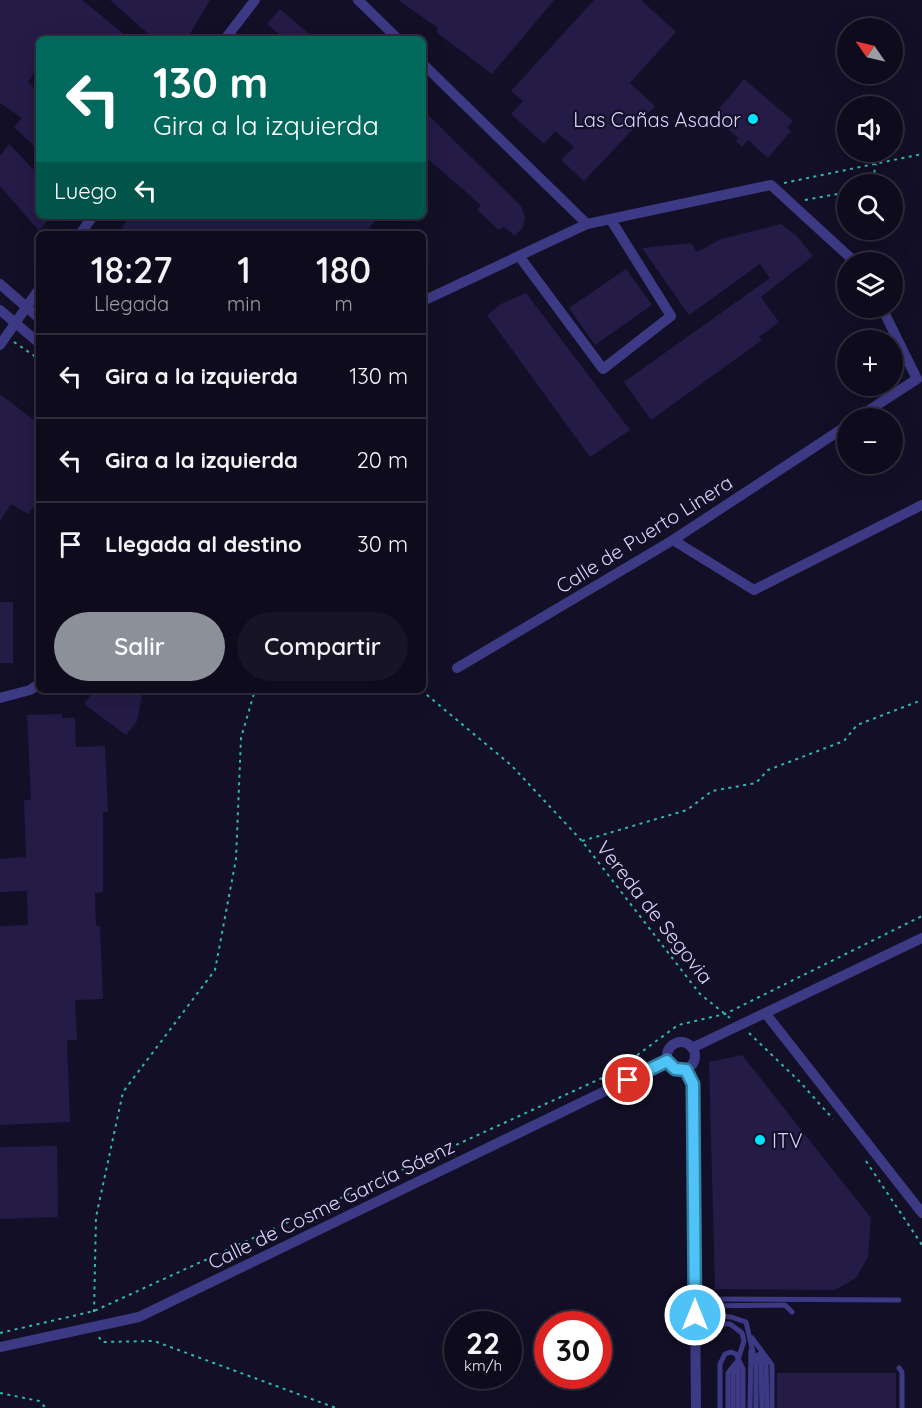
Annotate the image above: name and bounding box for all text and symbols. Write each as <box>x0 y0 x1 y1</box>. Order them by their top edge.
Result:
north arrow <box>837 18 903 84</box>
map controls <box>837 18 903 474</box>
text: 130 m <box>153 56 268 109</box>
icon: left <box>54 60 132 138</box>
button: sound <box>837 96 903 162</box>
place label: Las Cañas Asador <box>573 107 741 132</box>
text: Gira a la izquierda <box>153 108 379 142</box>
marker: Las Cañas Asador <box>746 112 760 126</box>
icon: left <box>129 174 162 207</box>
button: search <box>837 174 903 240</box>
text: Luego <box>54 177 117 205</box>
text: 18:27 <box>91 247 172 292</box>
text: 1 <box>237 247 251 292</box>
text: 180 <box>316 247 371 292</box>
button: layers <box>837 252 903 318</box>
text: Llegada <box>94 291 169 316</box>
text: min <box>227 291 261 316</box>
text: m <box>334 291 353 316</box>
button: + <box>837 330 903 396</box>
icon: left <box>54 360 87 393</box>
text: Gira a la izquierda <box>105 362 298 390</box>
text: 130 m <box>349 362 408 390</box>
button: − <box>837 408 903 474</box>
icon: left <box>54 444 87 477</box>
text: Gira a la izquierda <box>105 446 298 474</box>
text: 20 m <box>357 446 408 474</box>
street label: Calle de Puerto Linera <box>551 469 737 599</box>
icon: arrive <box>54 528 87 561</box>
text: Llegada al destino <box>105 530 302 558</box>
text: 30 m <box>357 530 408 558</box>
button: Salir <box>54 612 225 681</box>
button: Compartir <box>237 612 408 681</box>
street label: Vereda de Segovia <box>591 835 719 989</box>
pin <box>602 1054 653 1105</box>
icon: arrive <box>611 1063 644 1096</box>
place label: ITV <box>772 1128 803 1153</box>
street label: Calle de Cosme García Sáenz <box>204 1133 458 1275</box>
marker: ITV <box>753 1133 767 1147</box>
position arrow <box>663 1283 727 1347</box>
speed limit sign: 30 <box>534 1311 612 1389</box>
text: 22 <box>466 1324 500 1362</box>
text: km/h <box>464 1356 502 1375</box>

